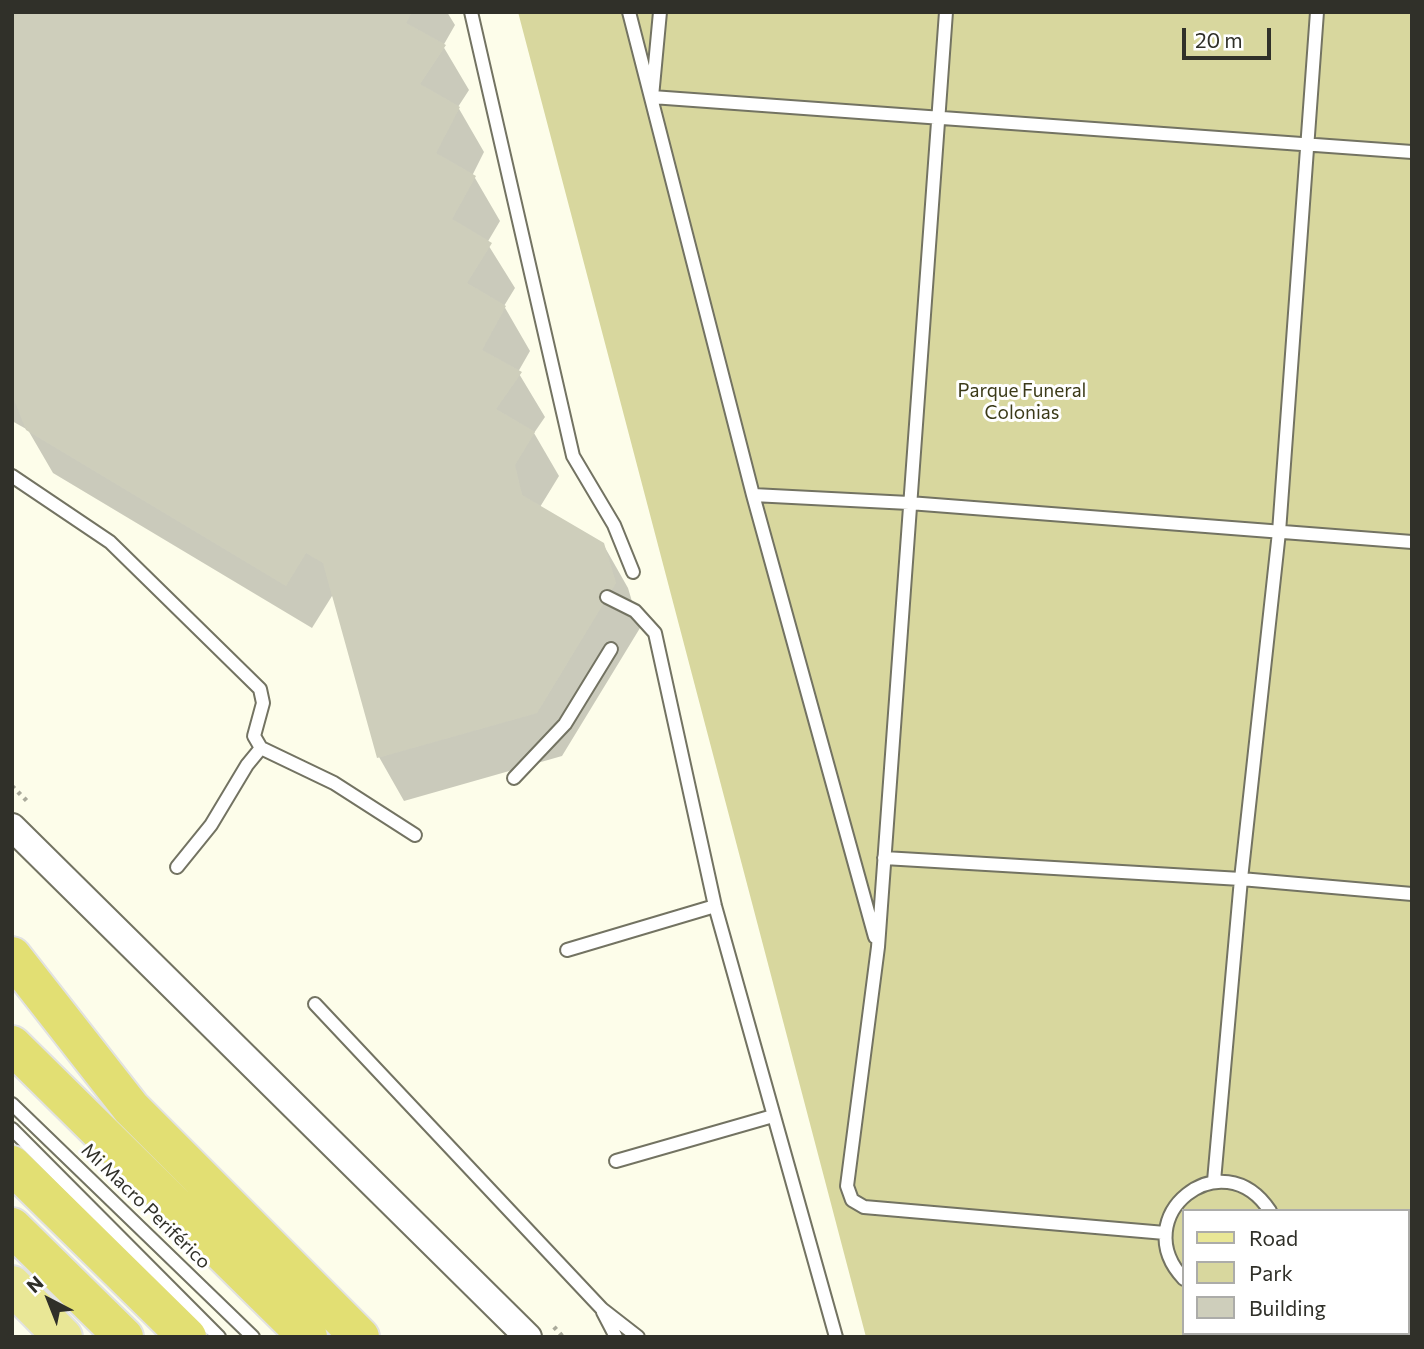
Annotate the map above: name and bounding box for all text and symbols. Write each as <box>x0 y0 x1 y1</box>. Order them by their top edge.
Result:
scale bar <box>1186 14 1275 58</box>
text: 20 m <box>1195 27 1243 52</box>
park label: Parque Funeral Colonias <box>958 380 1086 424</box>
street label: Mi Macro Periférico <box>77 1139 215 1273</box>
legend <box>1182 1209 1410 1335</box>
text: Road <box>1249 1225 1298 1250</box>
text: Park <box>1249 1260 1293 1285</box>
north arrow <box>14 1265 84 1335</box>
text: N <box>22 1271 48 1297</box>
text: Building <box>1249 1295 1326 1320</box>

